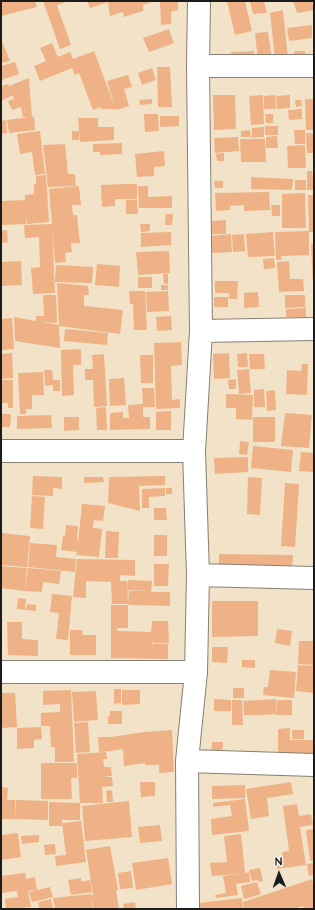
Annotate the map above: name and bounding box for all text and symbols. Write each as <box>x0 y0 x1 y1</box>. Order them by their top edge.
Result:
north arrow <box>259 854 299 894</box>
text: N <box>275 854 282 869</box>

